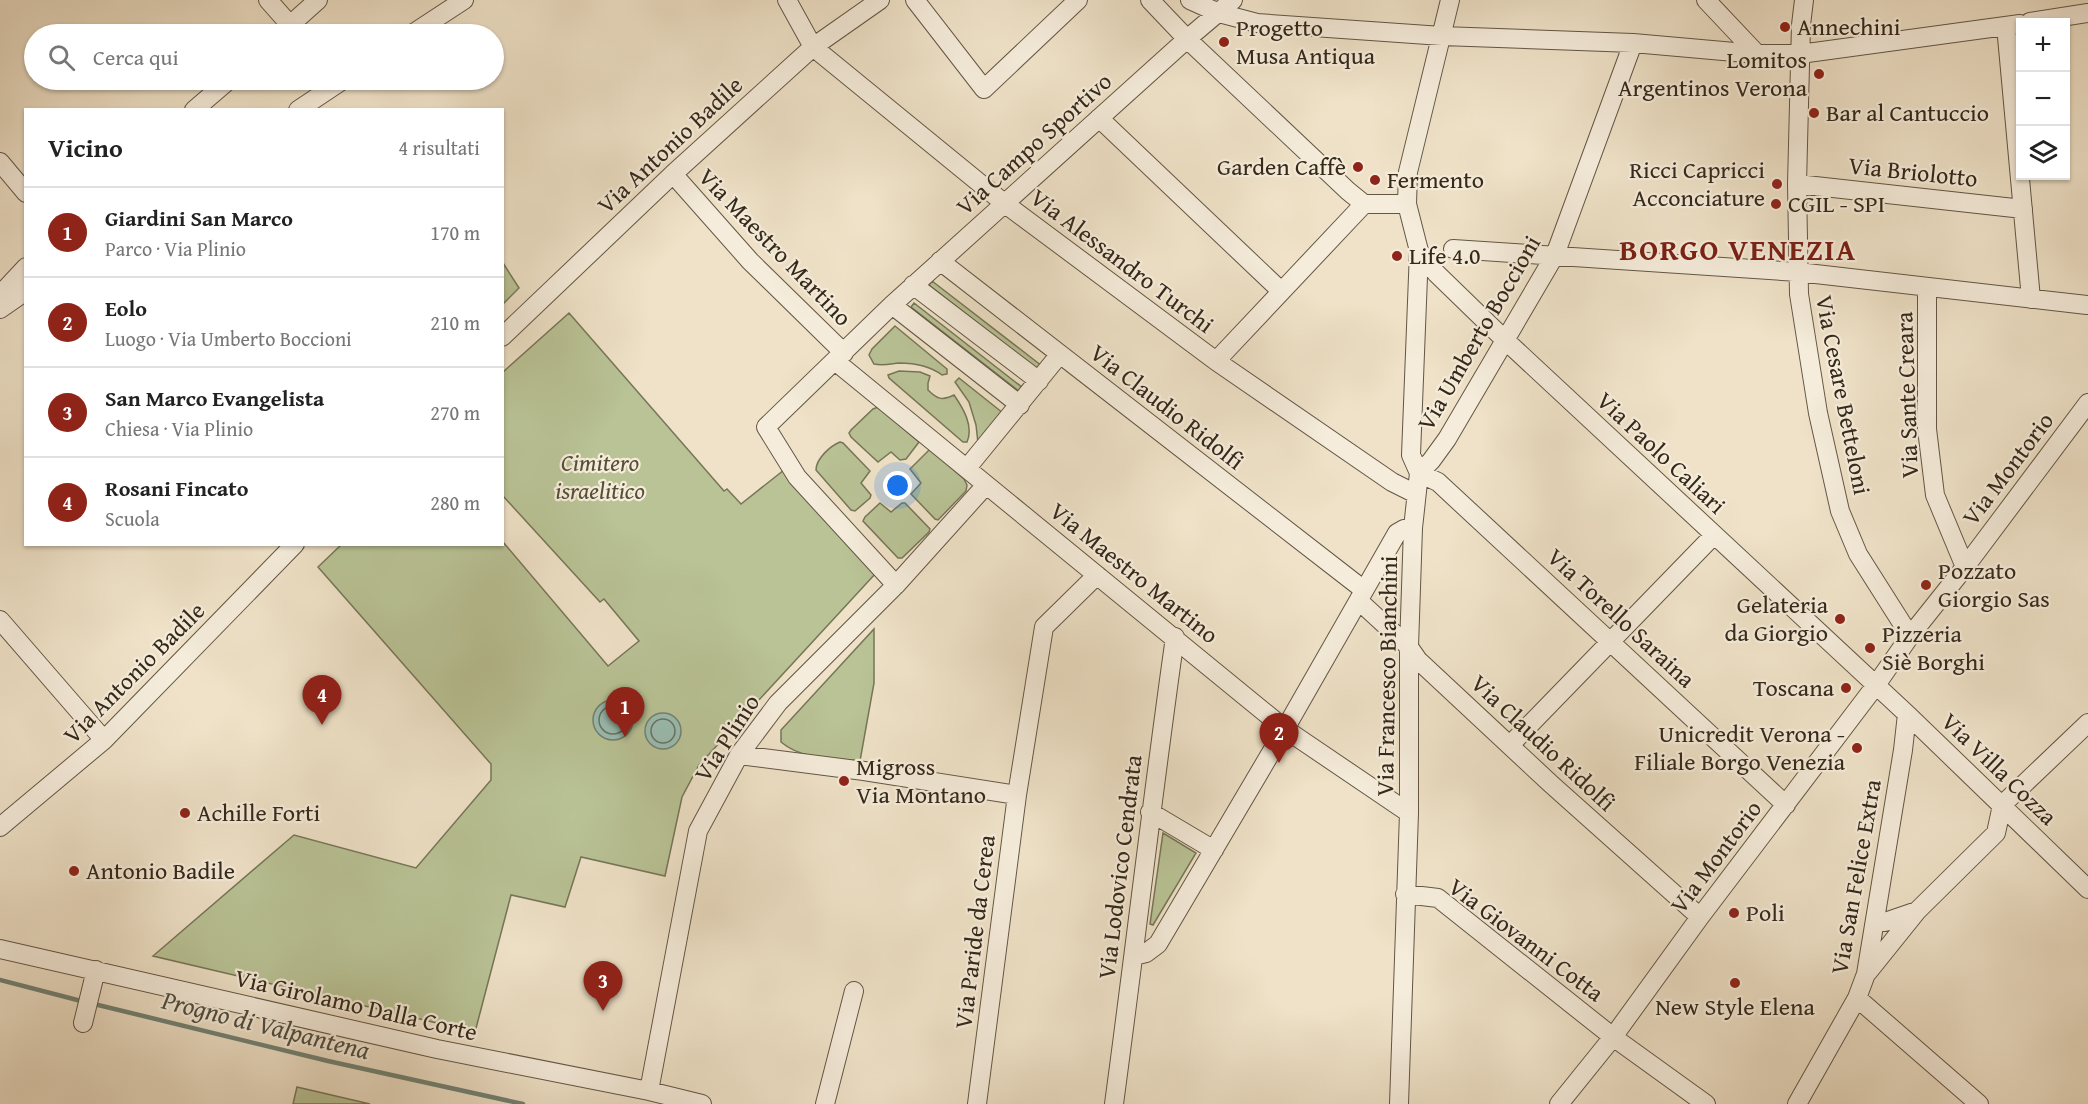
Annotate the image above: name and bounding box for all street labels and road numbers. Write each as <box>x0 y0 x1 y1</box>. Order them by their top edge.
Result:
street label: Via Campo Sportivo <box>948 64 1119 223</box>
street label: Via Antonio Badile <box>589 68 750 222</box>
street label: Via Briolotto <box>1847 147 1979 196</box>
street label: Via Maestro Martino <box>690 160 860 334</box>
street label: Via Alessandro Turchi <box>1023 180 1222 341</box>
street label: Via Umberto Boccioni <box>1408 228 1549 437</box>
street label: Via Cesare Betteloni <box>1807 292 1880 498</box>
street label: Via Sante Creara <box>1886 310 1927 479</box>
street label: Via Claudio Ridolfi <box>1083 335 1252 478</box>
street label: Via Paolo Caliari <box>1589 383 1734 522</box>
street label: Via Montorio <box>1953 405 2062 533</box>
street label: Via Maestro Martino <box>1042 493 1226 652</box>
street label: Via Torello Saraina <box>1539 540 1704 696</box>
street label: Via Francesco Bianchini <box>1367 555 1406 797</box>
street label: Via Antonio Badile <box>55 594 213 752</box>
street label: Via Claudio Ridolfi <box>1463 666 1624 819</box>
street label: Via Plinio <box>685 687 768 788</box>
street label: Via Villa Cozza <box>1933 704 2066 834</box>
street label: Via Lodovico Cendrata <box>1088 752 1151 981</box>
street label: Via San Felice Extra <box>1821 776 1890 977</box>
street label: Via Montorio <box>1661 793 1770 921</box>
street label: Via Paride da Cerea <box>945 832 1004 1031</box>
street label: Via Giovanni Cotta <box>1441 869 1612 1010</box>
street label: Via Girolamo Dalla Corte <box>231 960 481 1049</box>

